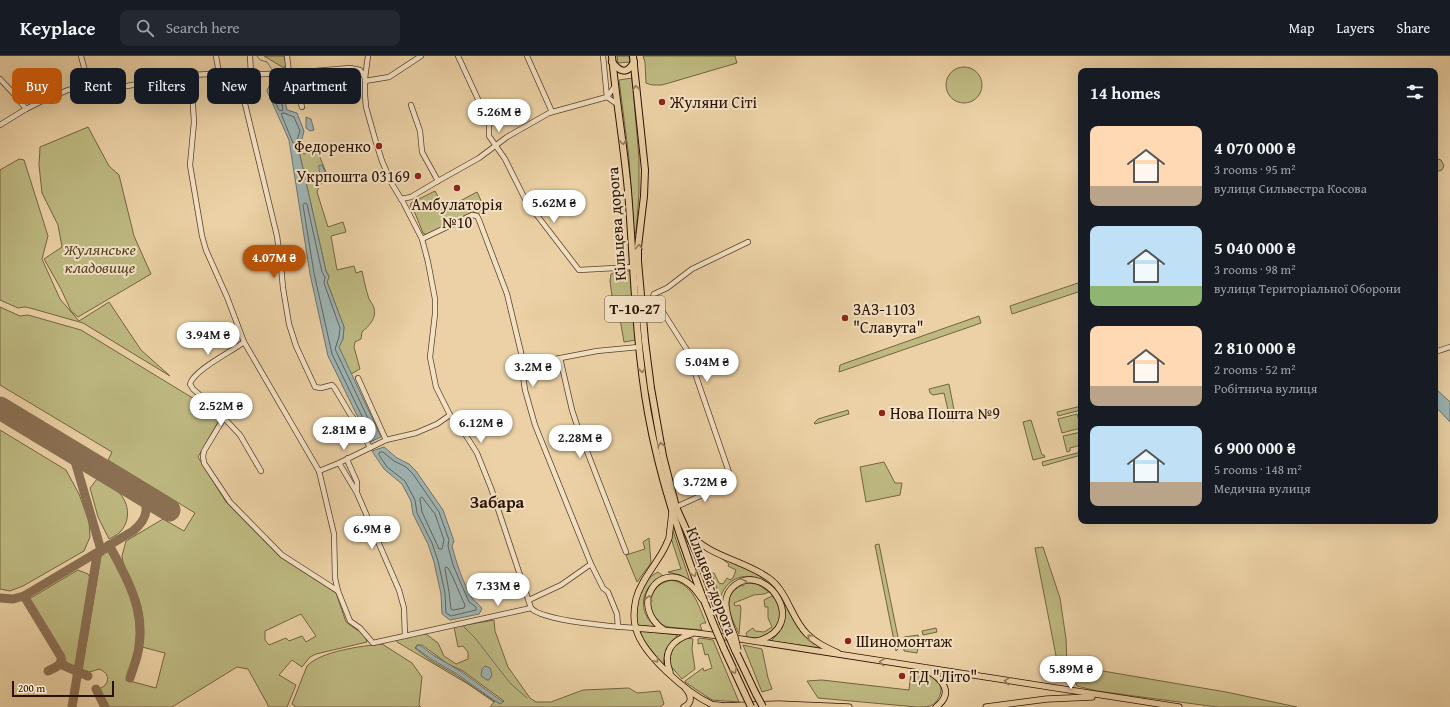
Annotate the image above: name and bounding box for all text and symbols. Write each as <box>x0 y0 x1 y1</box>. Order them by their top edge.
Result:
search box <box>120 10 400 46</box>
text: Keyplace <box>20 14 96 42</box>
icon: search <box>134 17 156 39</box>
text: Search here <box>166 17 240 38</box>
text: Map <box>1289 18 1315 38</box>
text: Layers <box>1337 18 1375 38</box>
text: Share <box>1397 18 1430 38</box>
chip: Buy <box>12 68 62 104</box>
chip: Rent <box>70 68 126 104</box>
chip: Filters <box>134 68 199 104</box>
chip: New <box>207 68 261 104</box>
chip: Apartment <box>269 68 361 104</box>
text: 14 homes <box>1090 80 1161 105</box>
icon: filters <box>1404 81 1426 103</box>
one-way arrow <box>632 85 641 91</box>
place label: Жуляни Сіті <box>669 90 757 114</box>
marker: Жуляни Сіті <box>657 97 667 107</box>
pin: 5.26M ₴ <box>462 99 536 133</box>
text: 5.26M ₴ <box>477 102 521 121</box>
place label: Федоренко <box>294 134 371 158</box>
text: 4 070 000 ₴ <box>1214 135 1296 160</box>
one-way arrow <box>618 139 627 146</box>
marker: Федоренко <box>374 141 384 151</box>
icon: home <box>1122 142 1170 190</box>
text: 3 rooms · 95 m² <box>1214 160 1296 179</box>
place label: Укрпошта 03169 <box>297 164 410 188</box>
street label: Кільцева дорога <box>600 166 632 282</box>
marker: Укрпошта 03169 <box>413 171 423 181</box>
text: вулиця Сильвестра Косова <box>1214 179 1367 198</box>
marker: Амбулаторія №10 <box>452 183 462 193</box>
pin: 5.62M ₴ <box>517 190 591 224</box>
place label: Амбулаторія №10 <box>411 192 503 234</box>
text: 5.62M ₴ <box>532 193 576 212</box>
text: 5 040 000 ₴ <box>1214 235 1296 260</box>
park label: Жулянське кладовище <box>63 237 136 279</box>
icon: home <box>1122 242 1170 290</box>
one-way arrow <box>634 244 643 250</box>
pin: 4.07M ₴ <box>237 245 311 279</box>
text: 4.07M ₴ <box>252 248 296 267</box>
text: 3 rooms · 98 m² <box>1214 260 1296 279</box>
text: вулиця Територіальної Оборони <box>1214 279 1401 298</box>
road number: Т-10-27 <box>605 296 665 322</box>
place label: ЗАЗ-1103 "Славута" <box>853 297 923 339</box>
marker: ЗАЗ-1103 "Славута" <box>840 313 850 323</box>
pin: 3.94M ₴ <box>171 322 245 356</box>
text: 3.94M ₴ <box>186 325 230 344</box>
text: 2 810 000 ₴ <box>1214 335 1296 360</box>
icon: home <box>1122 342 1170 390</box>
pin: 5.04M ₴ <box>670 349 744 383</box>
text: 5.04M ₴ <box>685 352 729 371</box>
pin: 3.2M ₴ <box>500 354 566 388</box>
text: 3.2M ₴ <box>514 357 552 376</box>
text: 2 rooms · 52 m² <box>1214 360 1296 379</box>
one-way arrow <box>637 367 646 373</box>
text: Робітнича вулиця <box>1214 379 1317 398</box>
pin: 2.52M ₴ <box>184 393 258 427</box>
text: 2.52M ₴ <box>199 396 243 415</box>
place label: Нова Пошта №9 <box>890 401 1000 425</box>
marker: Нова Пошта №9 <box>877 408 887 418</box>
pin: 6.12M ₴ <box>444 410 518 444</box>
text: 6.12M ₴ <box>459 413 503 432</box>
pin: 2.81M ₴ <box>307 417 381 451</box>
text: 2.81M ₴ <box>322 420 366 439</box>
pin: 2.28M ₴ <box>543 425 617 459</box>
text: 2.28M ₴ <box>558 428 602 447</box>
text: 6 900 000 ₴ <box>1214 435 1296 460</box>
one-way arrow <box>657 442 666 448</box>
icon: home <box>1122 442 1170 490</box>
text: 5 rooms · 148 m² <box>1214 460 1302 479</box>
pin: 3.72M ₴ <box>668 469 742 503</box>
text: 3.72M ₴ <box>683 472 727 491</box>
text: Медична вулиця <box>1214 479 1310 498</box>
district label: Забара <box>470 489 525 514</box>
pin: 6.9M ₴ <box>339 516 405 550</box>
text: 6.9M ₴ <box>353 519 391 538</box>
street label: Кільцева дорога <box>680 523 744 639</box>
one-way arrow <box>690 571 698 578</box>
pin: 7.33M ₴ <box>461 573 535 607</box>
text: 7.33M ₴ <box>476 576 520 595</box>
one-way arrow <box>741 578 747 586</box>
one-way arrow <box>644 594 653 601</box>
place label: Шиномонтаж <box>856 629 953 653</box>
one-way arrow <box>808 634 815 641</box>
marker: Шиномонтаж <box>843 636 853 646</box>
one-way arrow <box>652 656 659 663</box>
pin: 5.89M ₴ <box>1034 656 1108 690</box>
one-way arrow <box>879 658 885 667</box>
text: 5.89M ₴ <box>1049 659 1093 678</box>
place label: ТД "Літо" <box>910 664 977 688</box>
one-way arrow <box>729 666 737 674</box>
marker: ТД "Літо" <box>897 671 907 681</box>
one-way arrow <box>1004 677 1010 686</box>
scale bar <box>12 679 114 698</box>
text: 200 m <box>18 680 45 696</box>

